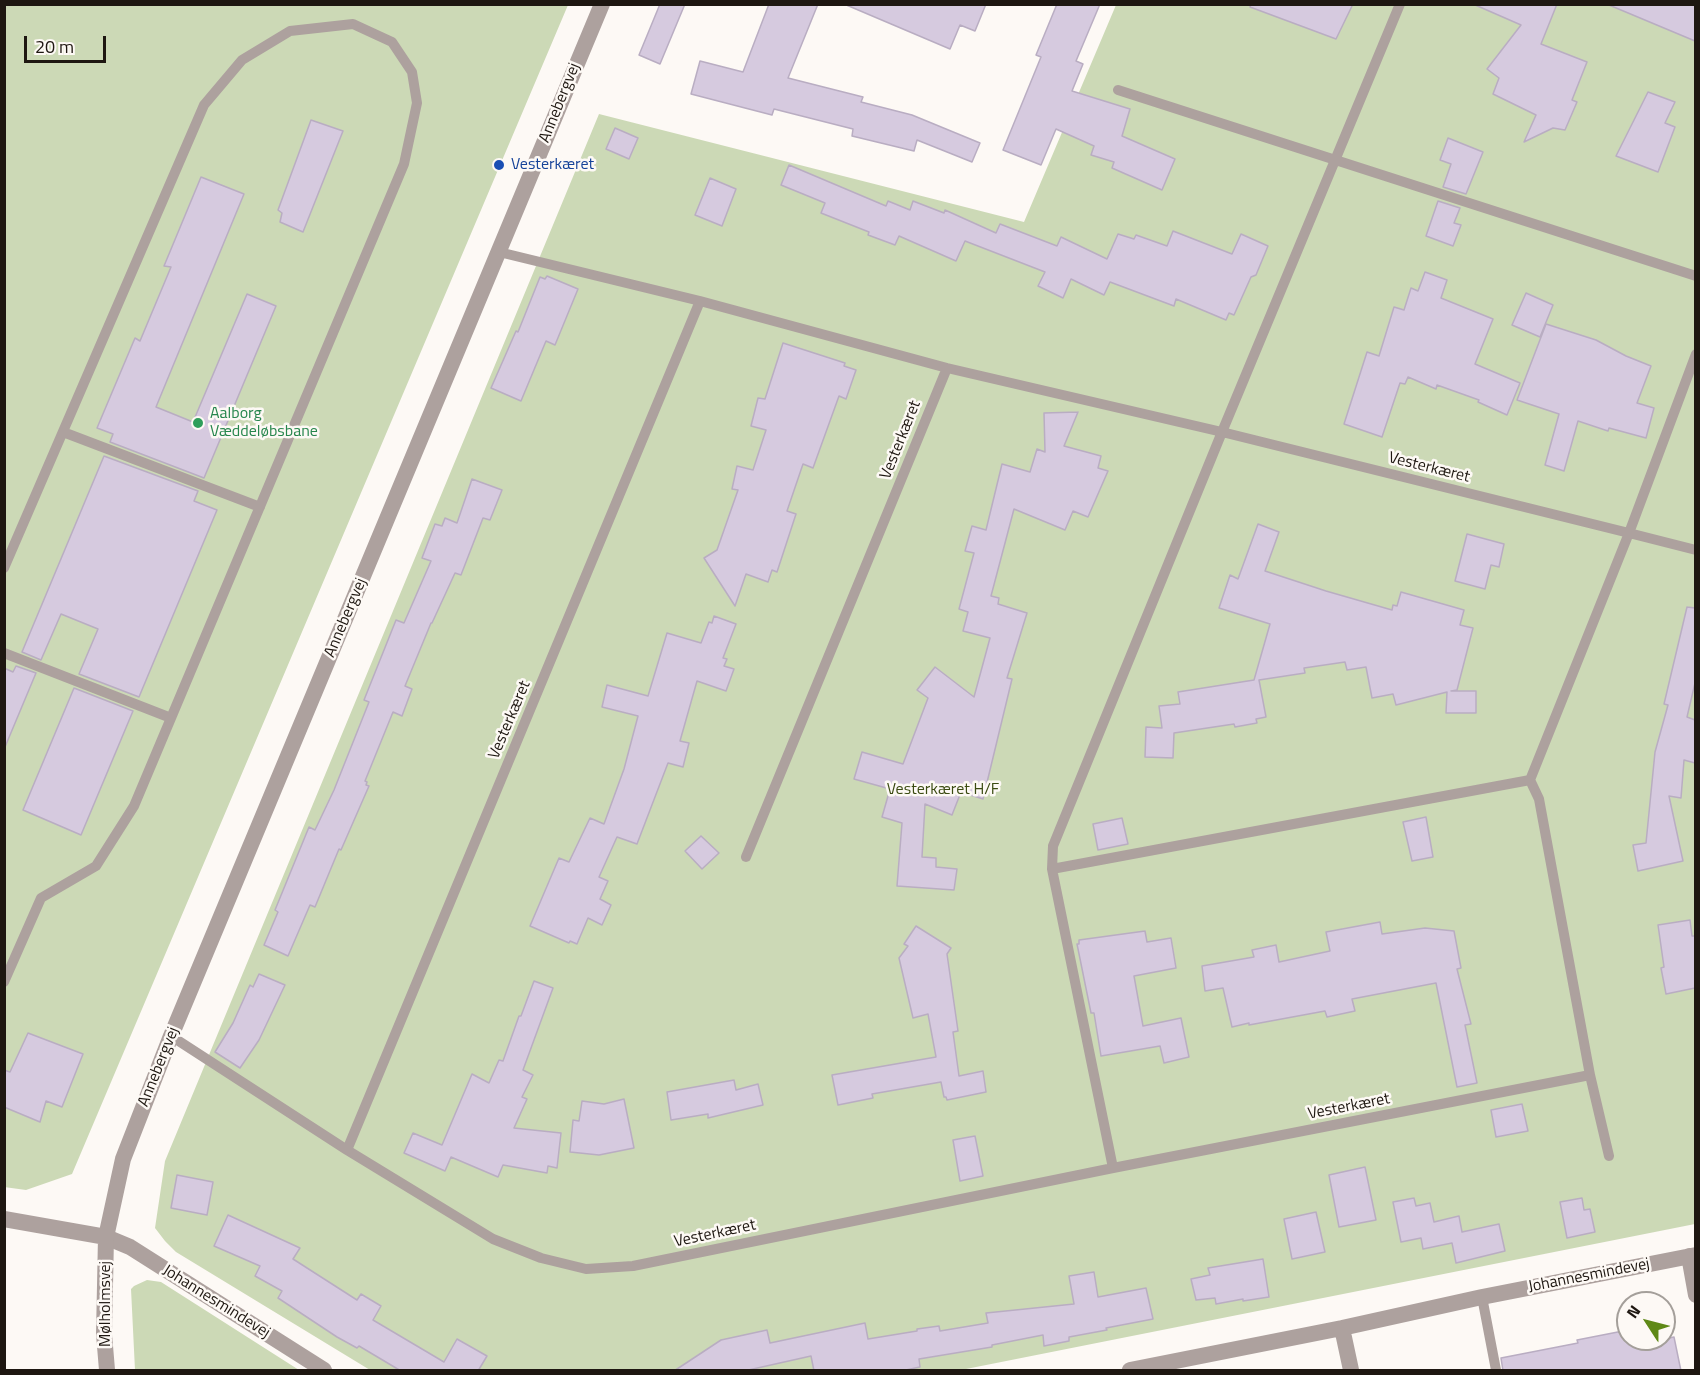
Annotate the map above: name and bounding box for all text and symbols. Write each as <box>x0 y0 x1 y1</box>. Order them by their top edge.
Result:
scale bar <box>27 24 110 62</box>
text: 20 m <box>35 33 74 60</box>
street label: Annebergvej <box>535 60 585 146</box>
place label: Vesterkæret <box>511 155 594 175</box>
marker: Vesterkæret <box>492 158 506 172</box>
street label: Vesterkæret <box>877 398 925 482</box>
place label: Aalborg Væddeløbsbane <box>210 404 318 442</box>
marker: Aalborg Væddeløbsbane <box>191 416 205 430</box>
street label: Vesterkæret <box>1386 449 1472 487</box>
street label: Annebergvej <box>321 576 371 660</box>
street label: Vesterkæret <box>485 678 535 762</box>
park label: Vesterkæret H/F <box>887 780 999 800</box>
street label: Annebergvej <box>134 1024 184 1110</box>
street label: Vesterkæret <box>1306 1090 1392 1124</box>
street label: Vesterkæret <box>672 1216 758 1252</box>
street label: Johannesmindevej <box>1527 1255 1651 1297</box>
street label: Mølholmsvej <box>96 1261 116 1347</box>
street label: Johannesmindevej <box>159 1261 273 1343</box>
north arrow <box>1616 1291 1676 1351</box>
text: N <box>1620 1300 1646 1323</box>

